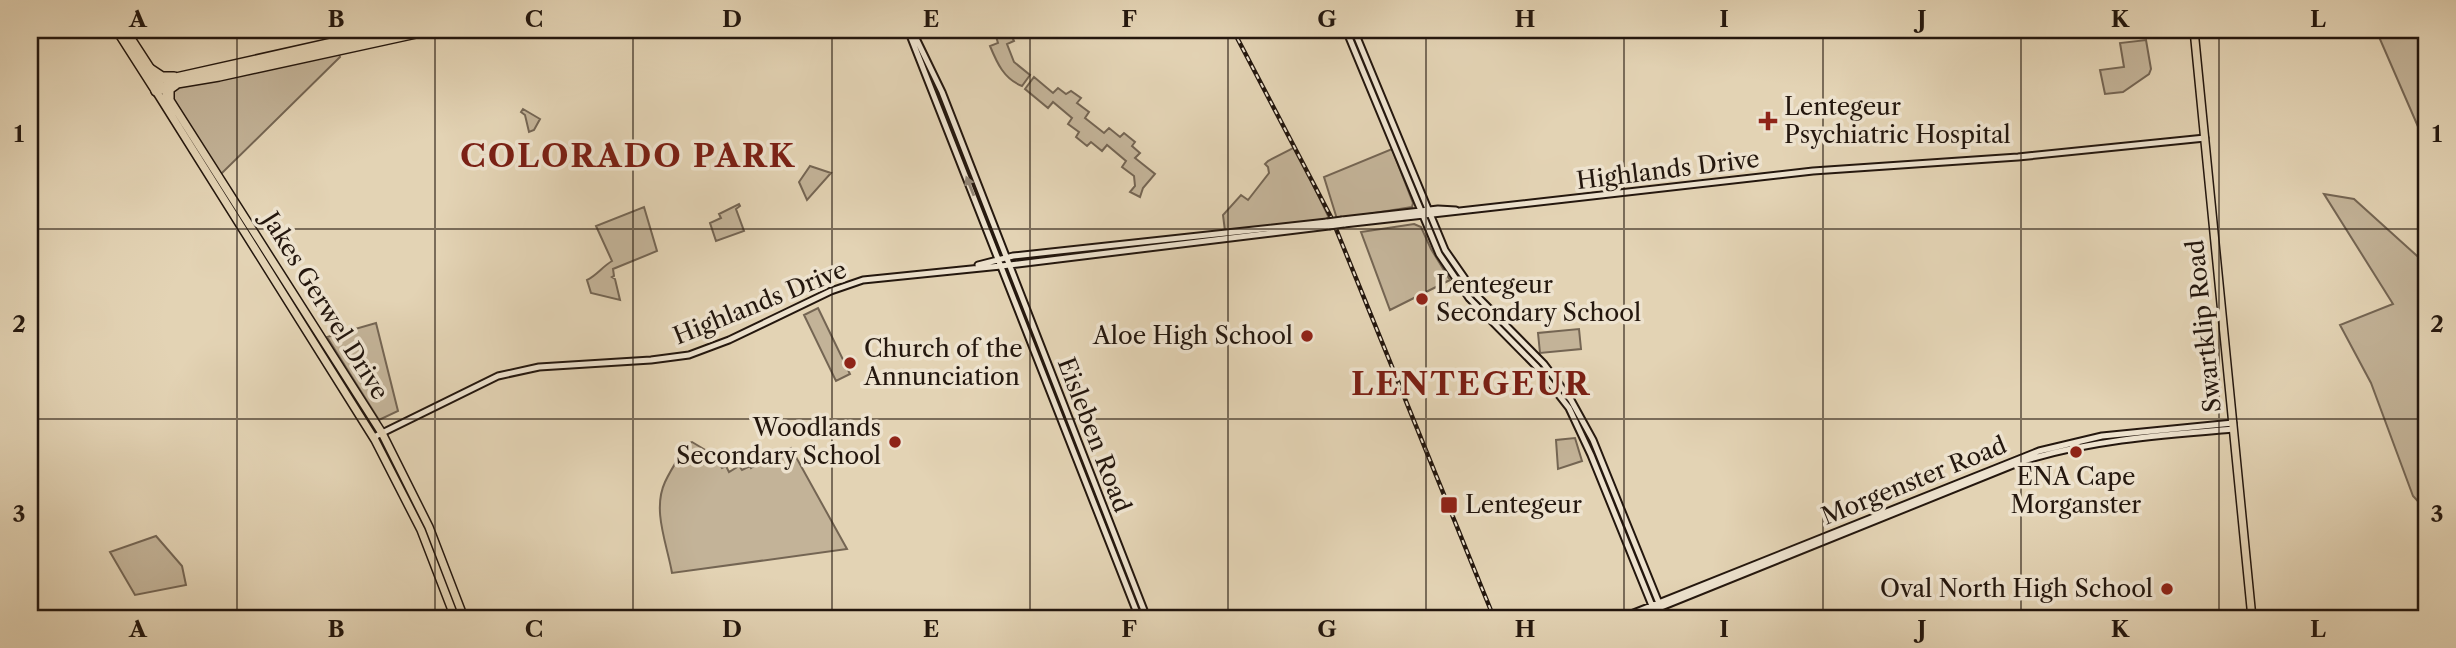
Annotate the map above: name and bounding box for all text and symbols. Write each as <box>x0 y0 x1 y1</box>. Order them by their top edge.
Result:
text: A <box>128 5 148 33</box>
text: B <box>327 5 345 33</box>
text: C <box>525 5 543 33</box>
text: D <box>722 5 742 33</box>
text: E <box>923 5 939 33</box>
text: F <box>1121 5 1137 33</box>
text: G <box>1317 5 1337 33</box>
text: H <box>1515 5 1536 33</box>
text: I <box>1719 5 1729 33</box>
text: J <box>1913 5 1927 33</box>
text: K <box>2111 5 2130 33</box>
text: L <box>2310 5 2326 33</box>
place label: Lentegeur Psychiatric Hospital <box>1784 92 2011 149</box>
marker: Lentegeur Psychiatric Hospital <box>1758 111 1778 131</box>
text: 1 <box>14 120 25 148</box>
text: 1 <box>2432 120 2443 148</box>
district label: COLORADO PARK <box>460 136 796 175</box>
street label: Highlands Drive <box>1575 144 1761 195</box>
one-way arrow <box>964 175 975 196</box>
street label: Jakes Gerwel Drive <box>254 203 395 405</box>
street label: Swartklip Road <box>2180 238 2227 414</box>
street label: Highlands Drive <box>669 255 851 350</box>
place label: Lentegeur Secondary School <box>1436 270 1641 327</box>
marker: Lentegeur Secondary School <box>1414 291 1430 307</box>
text: 2 <box>12 310 26 338</box>
text: 2 <box>2430 310 2444 338</box>
place label: Aloe High School <box>1092 321 1293 350</box>
marker: Aloe High School <box>1299 328 1315 344</box>
place label: Church of the Annunciation <box>863 334 1023 391</box>
street label: Eisleben Road <box>1052 353 1137 517</box>
marker: Church of the Annunciation <box>842 355 858 371</box>
district label: LENTEGEUR <box>1351 364 1591 403</box>
place label: Woodlands Secondary School <box>676 413 881 470</box>
street label: Morgenster Road <box>1817 430 2011 531</box>
marker: Woodlands Secondary School <box>887 434 903 450</box>
marker: ENA Cape Morganster <box>2068 444 2084 460</box>
place label: ENA Cape Morganster <box>2011 462 2141 519</box>
place label: Lentegeur <box>1465 490 1582 519</box>
marker: Lentegeur <box>1439 495 1459 515</box>
text: 3 <box>13 500 26 528</box>
text: 3 <box>2431 500 2444 528</box>
place label: Oval North High School <box>1880 574 2153 603</box>
marker: Oval North High School <box>2159 581 2175 597</box>
text: A <box>128 615 148 643</box>
text: B <box>327 615 345 643</box>
text: C <box>525 615 543 643</box>
text: D <box>722 615 742 643</box>
text: E <box>923 615 939 643</box>
text: F <box>1121 615 1137 643</box>
text: G <box>1317 615 1337 643</box>
text: H <box>1515 615 1536 643</box>
text: I <box>1719 615 1729 643</box>
text: J <box>1913 615 1927 643</box>
text: K <box>2111 615 2130 643</box>
text: L <box>2310 615 2326 643</box>

